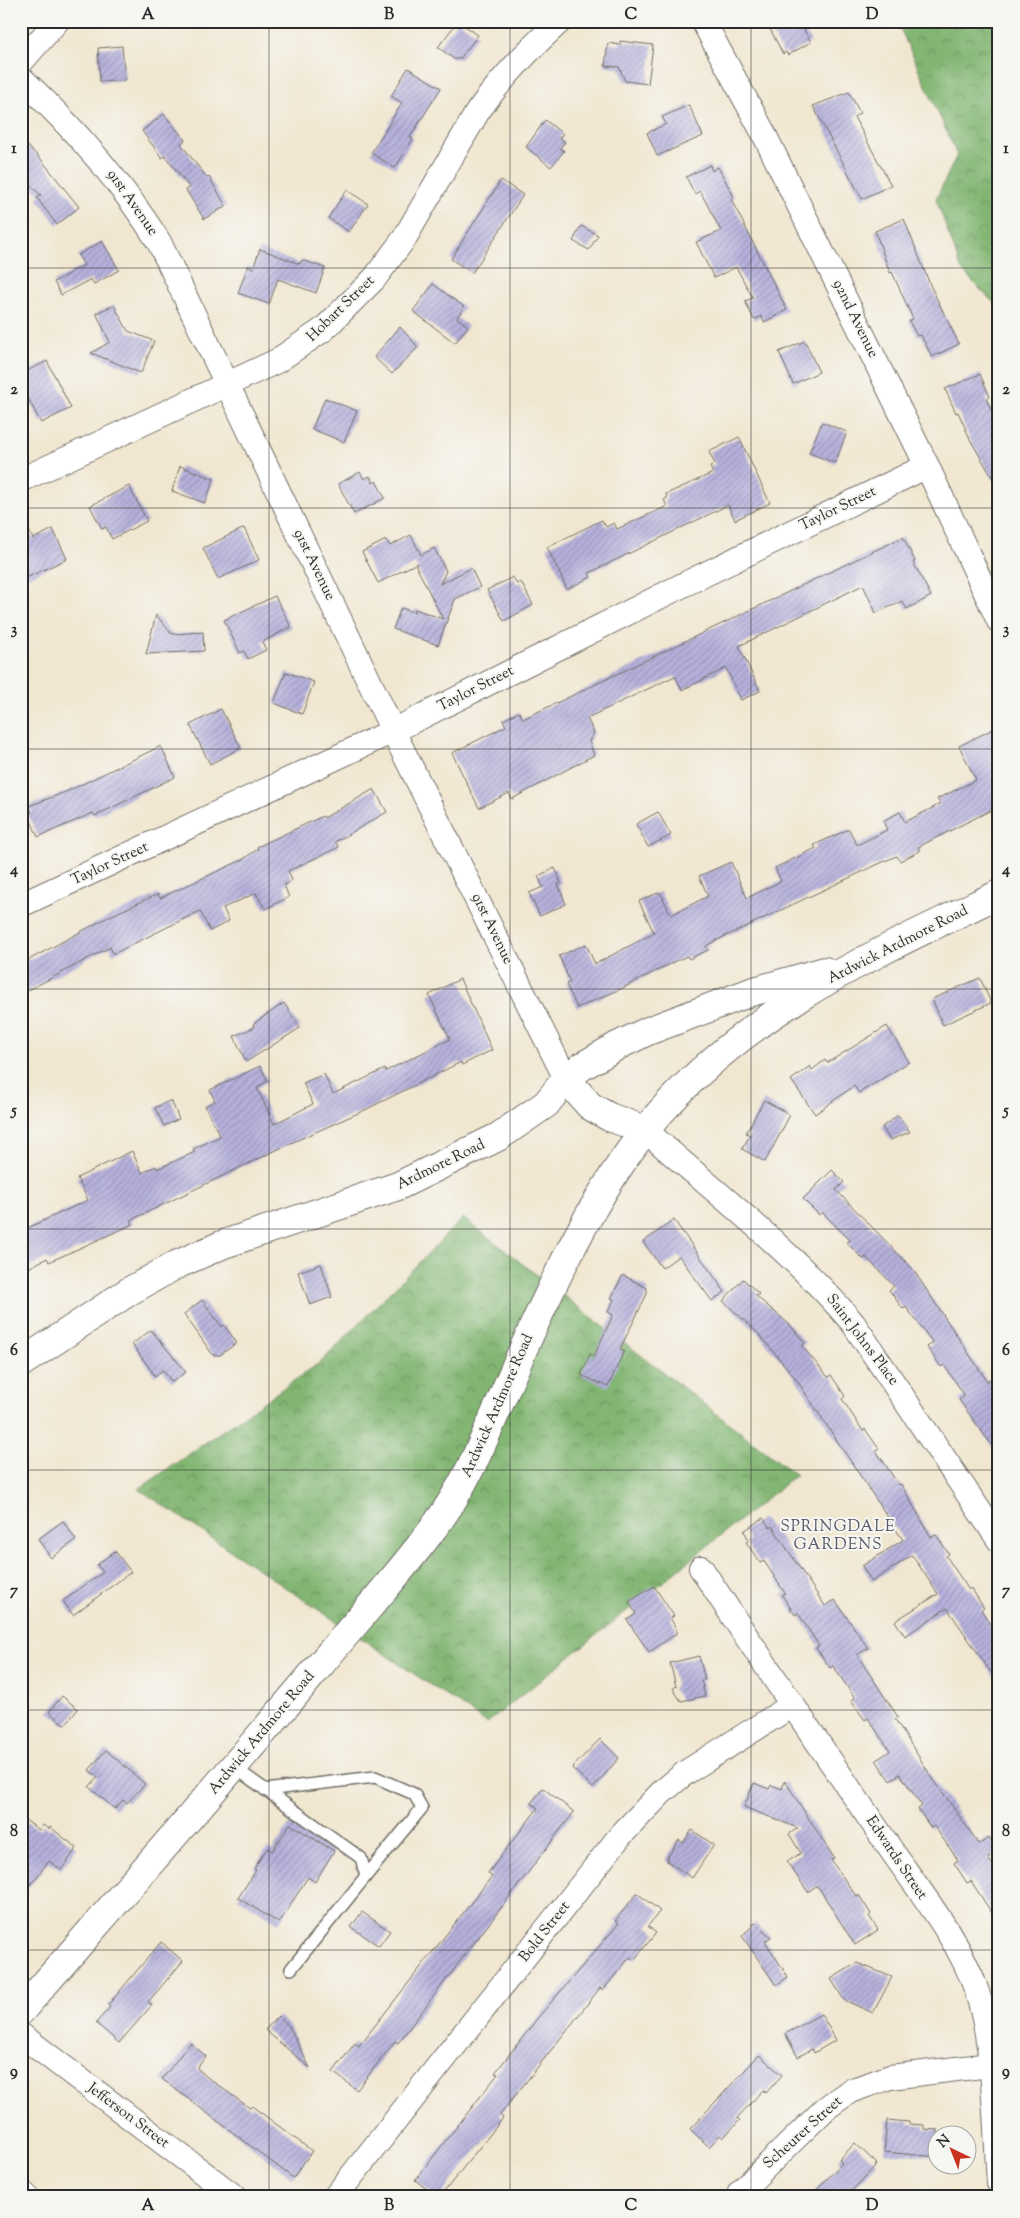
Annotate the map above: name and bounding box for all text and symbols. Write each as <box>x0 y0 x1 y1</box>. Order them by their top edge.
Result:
text: A <box>142 4 155 27</box>
text: B <box>384 4 394 27</box>
text: C <box>625 4 638 27</box>
text: D <box>866 4 879 27</box>
text: 1 <box>11 138 17 161</box>
text: 1 <box>1003 138 1009 161</box>
street label: 91st Avenue <box>101 166 163 240</box>
street label: Hobart Street <box>302 271 380 347</box>
street label: 92nd Avenue <box>827 276 883 362</box>
text: 2 <box>10 379 18 402</box>
text: 2 <box>1002 379 1010 402</box>
street label: Taylor Street <box>796 481 880 537</box>
street label: 91st Avenue <box>288 526 340 604</box>
text: 3 <box>11 619 18 642</box>
text: 3 <box>1003 619 1010 642</box>
street label: Taylor Street <box>434 661 518 717</box>
street label: Taylor Street <box>68 837 152 891</box>
text: 4 <box>9 859 18 882</box>
text: 4 <box>1001 859 1010 882</box>
street label: 91st Avenue <box>466 890 518 968</box>
street label: Ardwick Ardmore Road <box>824 900 972 990</box>
text: 5 <box>9 1100 17 1123</box>
text: 5 <box>1001 1100 1009 1123</box>
street label: Ardmore Road <box>393 1134 489 1195</box>
street label: Saint Johns Place <box>821 1290 903 1390</box>
street label: Ardwick Ardmore Road <box>457 1330 539 1481</box>
text: 6 <box>10 1340 18 1363</box>
text: 6 <box>1002 1340 1010 1363</box>
district label: SPRINGDALE GARDENS <box>780 1516 896 1557</box>
text: 7 <box>10 1580 19 1603</box>
text: 7 <box>1002 1580 1011 1603</box>
street label: Ardwick Ardmore Road <box>204 1666 320 1799</box>
street label: Edwards Street <box>860 1812 932 1904</box>
text: 8 <box>10 1821 18 1844</box>
text: 8 <box>1002 1821 1010 1844</box>
street label: Bold Street <box>515 1897 575 1967</box>
text: 9 <box>10 2061 18 2084</box>
text: 9 <box>1002 2061 1010 2084</box>
street label: Jefferson Street <box>82 2078 173 2154</box>
street label: Scheurer Street <box>759 2092 847 2174</box>
north arrow <box>928 2126 978 2176</box>
text: N <box>934 2131 955 2153</box>
text: A <box>142 2195 155 2218</box>
text: B <box>384 2195 394 2218</box>
text: C <box>625 2195 638 2218</box>
text: D <box>866 2195 879 2218</box>

